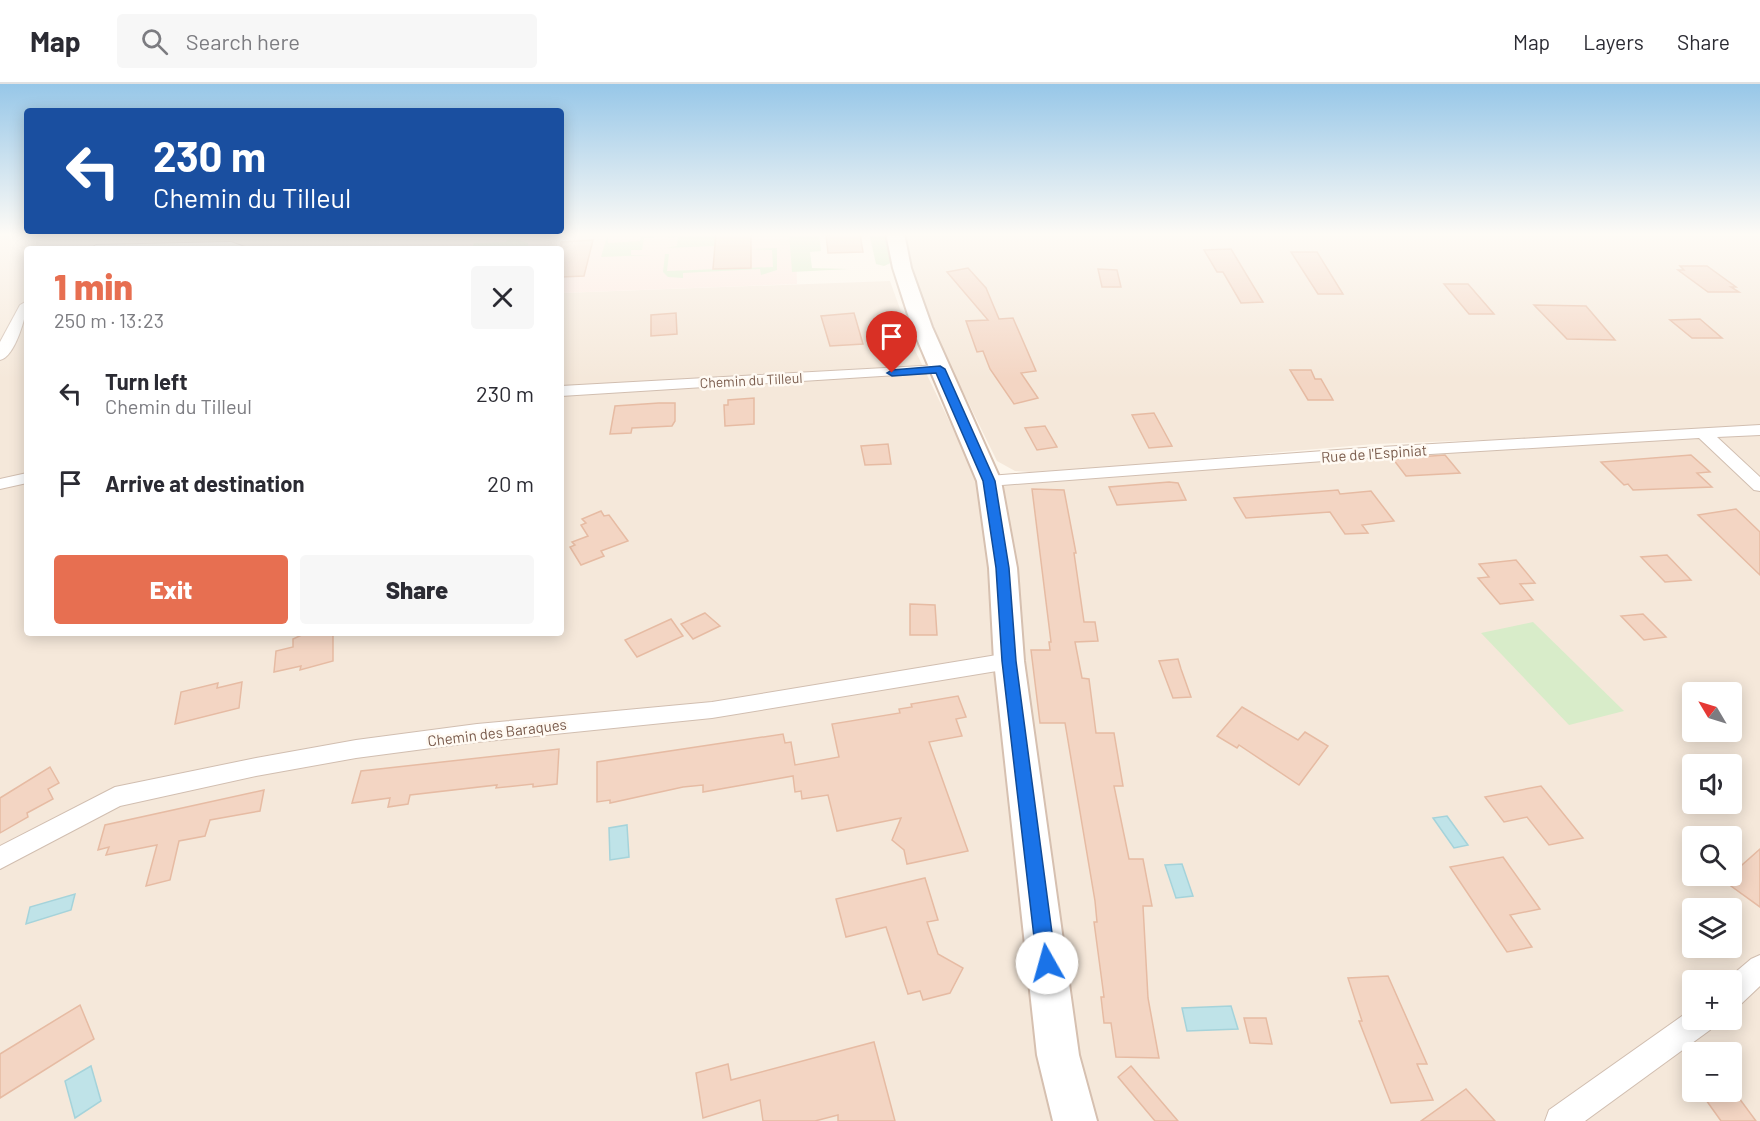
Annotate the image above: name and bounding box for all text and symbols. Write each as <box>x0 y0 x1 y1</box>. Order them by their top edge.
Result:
search box <box>117 14 537 68</box>
text: Map <box>30 24 81 58</box>
icon: search <box>138 25 171 58</box>
text: Search here <box>186 28 300 54</box>
text: Map <box>1513 29 1550 54</box>
text: Layers <box>1583 29 1644 54</box>
text: Share <box>1677 29 1730 54</box>
text: 230 m <box>153 130 266 180</box>
icon: left <box>54 132 132 210</box>
text: Chemin du Tilleul <box>153 181 351 213</box>
text: 1 min <box>54 264 133 307</box>
button: close <box>471 266 534 329</box>
text: 250 m · 13:23 <box>54 308 164 332</box>
pin <box>866 311 917 373</box>
icon: arrive <box>875 320 908 353</box>
text: Turn left <box>105 368 188 394</box>
street label: Chemin du Tilleul <box>699 369 803 391</box>
icon: left <box>54 377 87 410</box>
text: 230 m <box>476 380 534 406</box>
text: Chemin du Tilleul <box>105 394 252 418</box>
street label: Rue de l'Espiniat <box>1320 440 1428 466</box>
icon: arrive <box>54 467 87 500</box>
text: Arrive at destination <box>105 470 304 496</box>
text: 20 m <box>487 470 534 496</box>
button: Exit <box>54 555 288 624</box>
button: Share <box>300 555 534 624</box>
north arrow <box>1682 682 1742 742</box>
map controls <box>1682 682 1742 1102</box>
street label: Chemin des Baraques <box>426 715 568 749</box>
button: sound <box>1682 754 1742 814</box>
button: search <box>1682 826 1742 886</box>
button: layers <box>1682 898 1742 958</box>
position arrow <box>1015 931 1079 995</box>
button: + <box>1682 970 1742 1030</box>
button: − <box>1682 1042 1742 1102</box>

